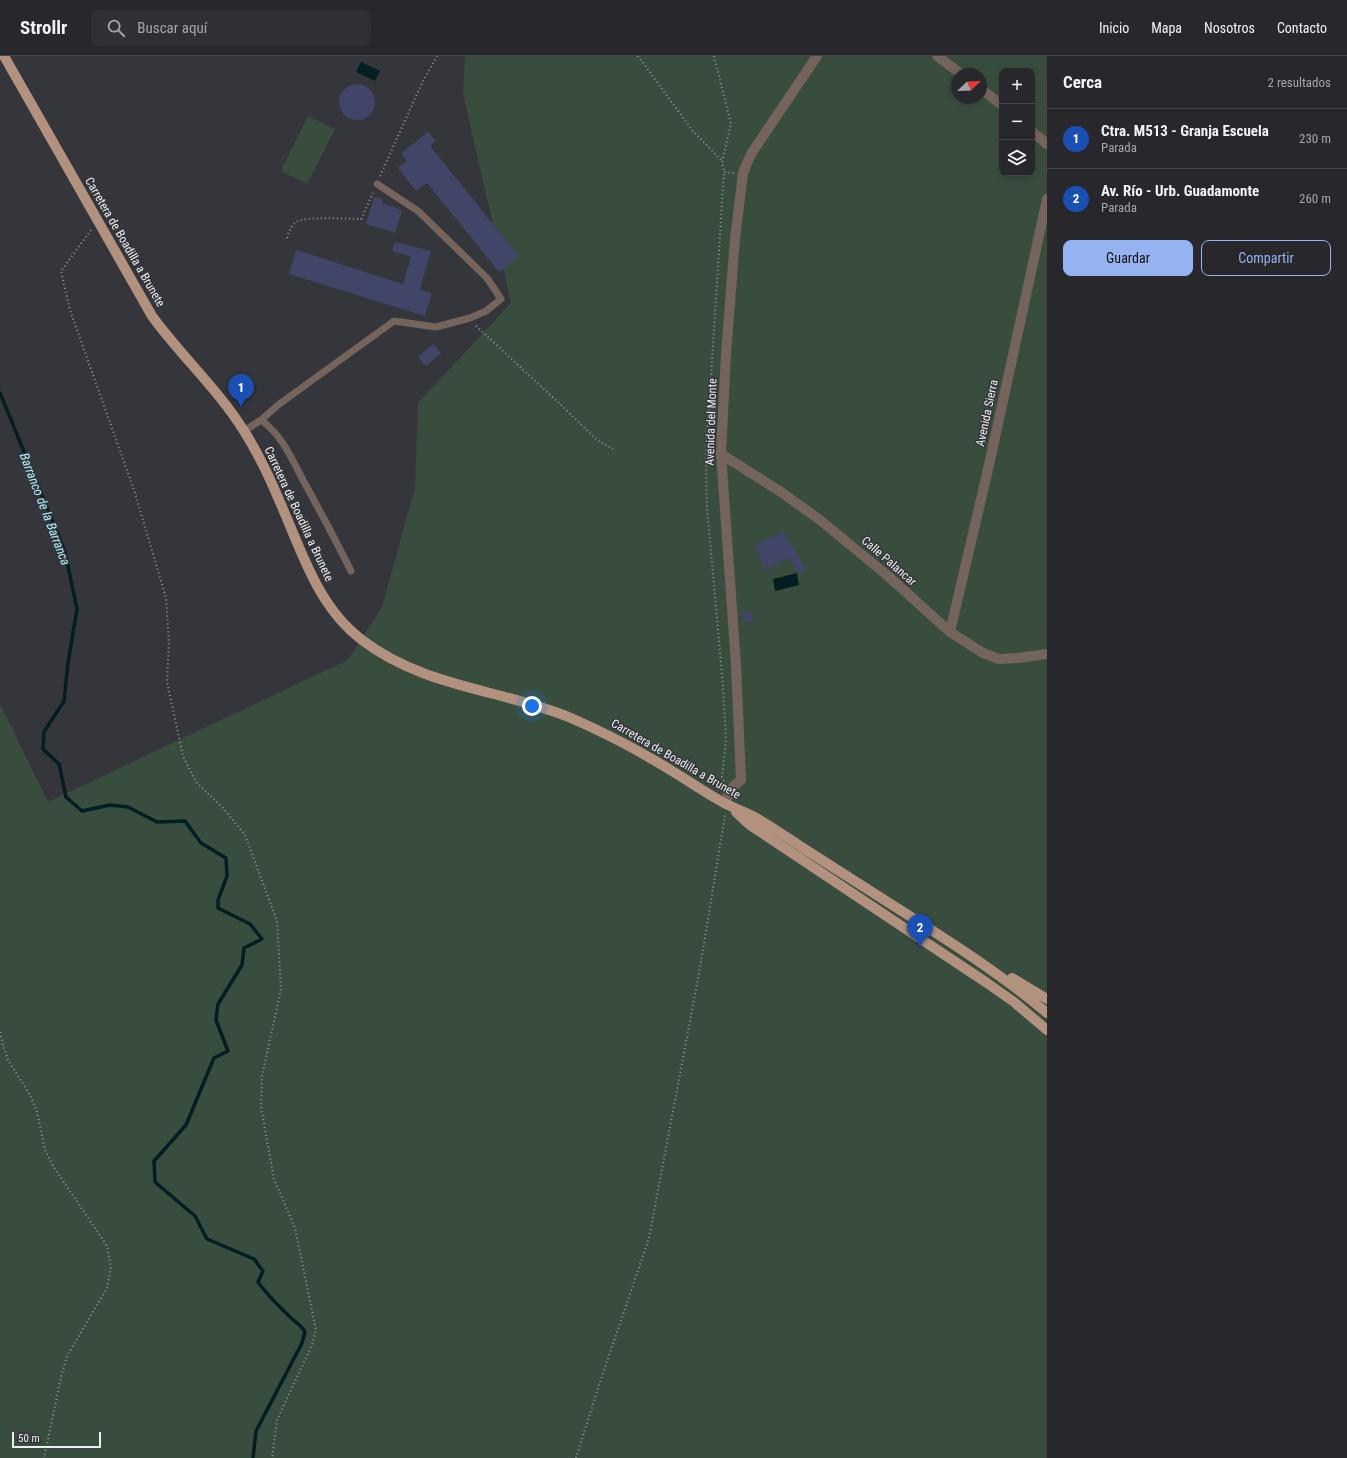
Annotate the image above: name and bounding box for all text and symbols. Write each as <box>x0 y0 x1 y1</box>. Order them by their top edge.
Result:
search box <box>91 10 371 46</box>
text: Strollr <box>20 16 67 39</box>
icon: search <box>105 17 127 39</box>
text: Buscar aquí <box>137 19 207 37</box>
text: Inicio <box>1099 20 1129 36</box>
text: Mapa <box>1151 20 1182 36</box>
text: Nosotros <box>1204 20 1255 36</box>
text: Contacto <box>1277 20 1327 36</box>
north arrow <box>951 68 987 104</box>
map controls <box>999 68 1035 176</box>
button: + <box>999 68 1035 104</box>
text: Cerca <box>1063 72 1102 92</box>
text: 2 resultados <box>1267 75 1331 90</box>
button: − <box>999 104 1035 140</box>
text: Ctra. M513 - Granja Escuela <box>1101 122 1269 140</box>
text: 1 <box>1073 131 1079 146</box>
text: 230 m <box>1299 131 1331 146</box>
button: layers <box>999 140 1035 176</box>
text: Parada <box>1101 140 1137 155</box>
street label: Carretera de Boadilla a Brunete <box>82 175 168 309</box>
text: Av. Río - Urb. Guadamonte <box>1101 182 1259 200</box>
text: 2 <box>1073 191 1079 206</box>
text: 260 m <box>1299 191 1331 206</box>
text: Parada <box>1101 200 1137 215</box>
button: Guardar <box>1063 240 1193 276</box>
button: Compartir <box>1201 240 1331 276</box>
pin: 1 <box>228 374 254 407</box>
street label: Avenida del Monte <box>702 378 720 466</box>
street label: Avenida Sierra <box>973 378 1001 448</box>
street label: Carretera de Boadilla a Brunete <box>262 444 337 584</box>
water label: Barranco de la Barranca <box>17 451 73 567</box>
street label: Calle Palancar <box>859 533 920 589</box>
your location <box>522 696 542 716</box>
street label: Carretera de Boadilla a Brunete <box>609 716 743 802</box>
pin: 2 <box>907 914 933 947</box>
scale bar <box>12 1430 101 1449</box>
text: 50 m <box>18 1432 40 1445</box>

